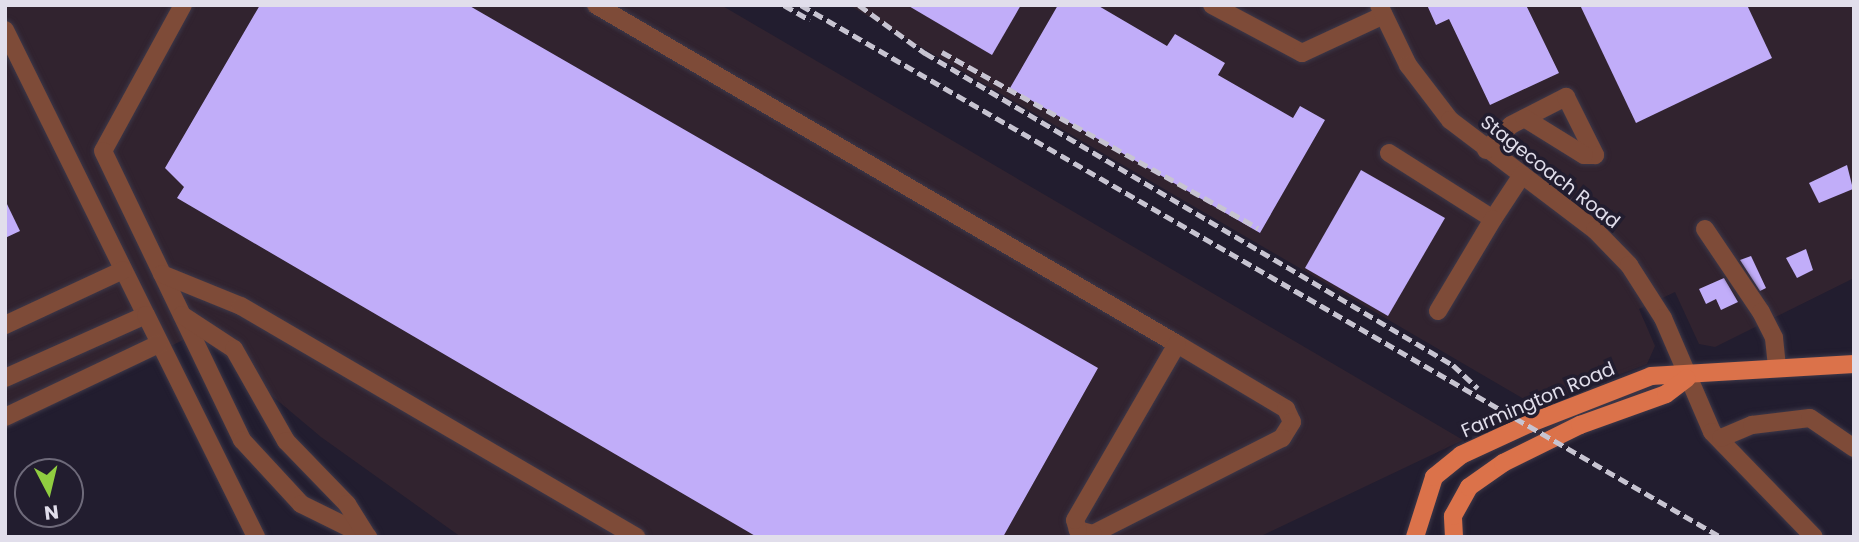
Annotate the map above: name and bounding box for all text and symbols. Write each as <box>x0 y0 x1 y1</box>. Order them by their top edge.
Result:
street label: Stagecoach Road <box>1476 111 1624 233</box>
street label: Farmington Road <box>1458 357 1618 443</box>
north arrow <box>14 458 84 528</box>
text: N <box>43 498 60 527</box>

